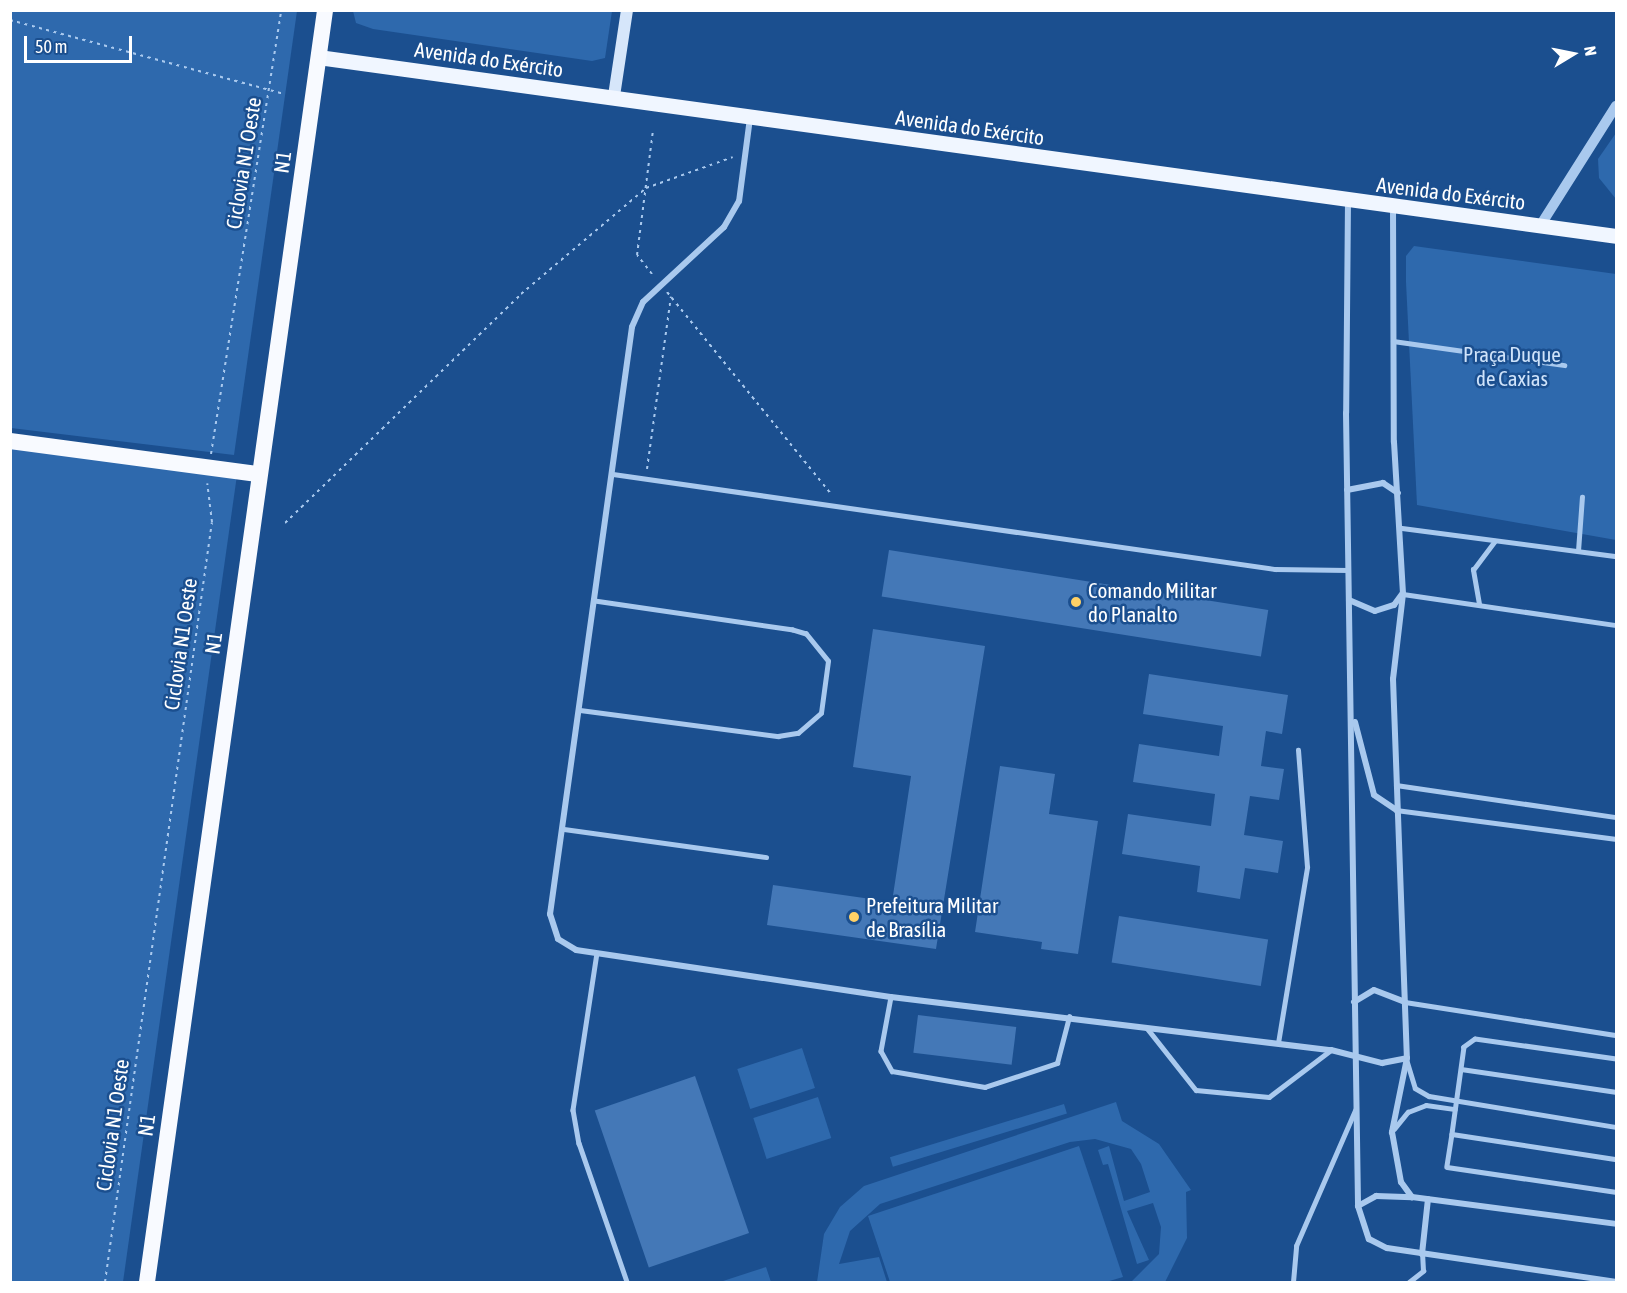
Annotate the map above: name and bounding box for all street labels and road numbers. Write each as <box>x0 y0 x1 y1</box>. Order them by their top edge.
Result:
street label: Avenida do Exército <box>413 36 565 82</box>
street label: Ciclovia N1 Oeste <box>220 95 266 231</box>
street label: Avenida do Exército <box>894 104 1046 150</box>
street label: N1 <box>268 149 296 175</box>
street label: Avenida do Exército <box>1375 171 1527 215</box>
street label: Ciclovia N1 Oeste <box>158 576 202 712</box>
street label: N1 <box>199 630 227 656</box>
street label: Ciclovia N1 Oeste <box>90 1057 134 1193</box>
street label: N1 <box>132 1112 160 1138</box>

